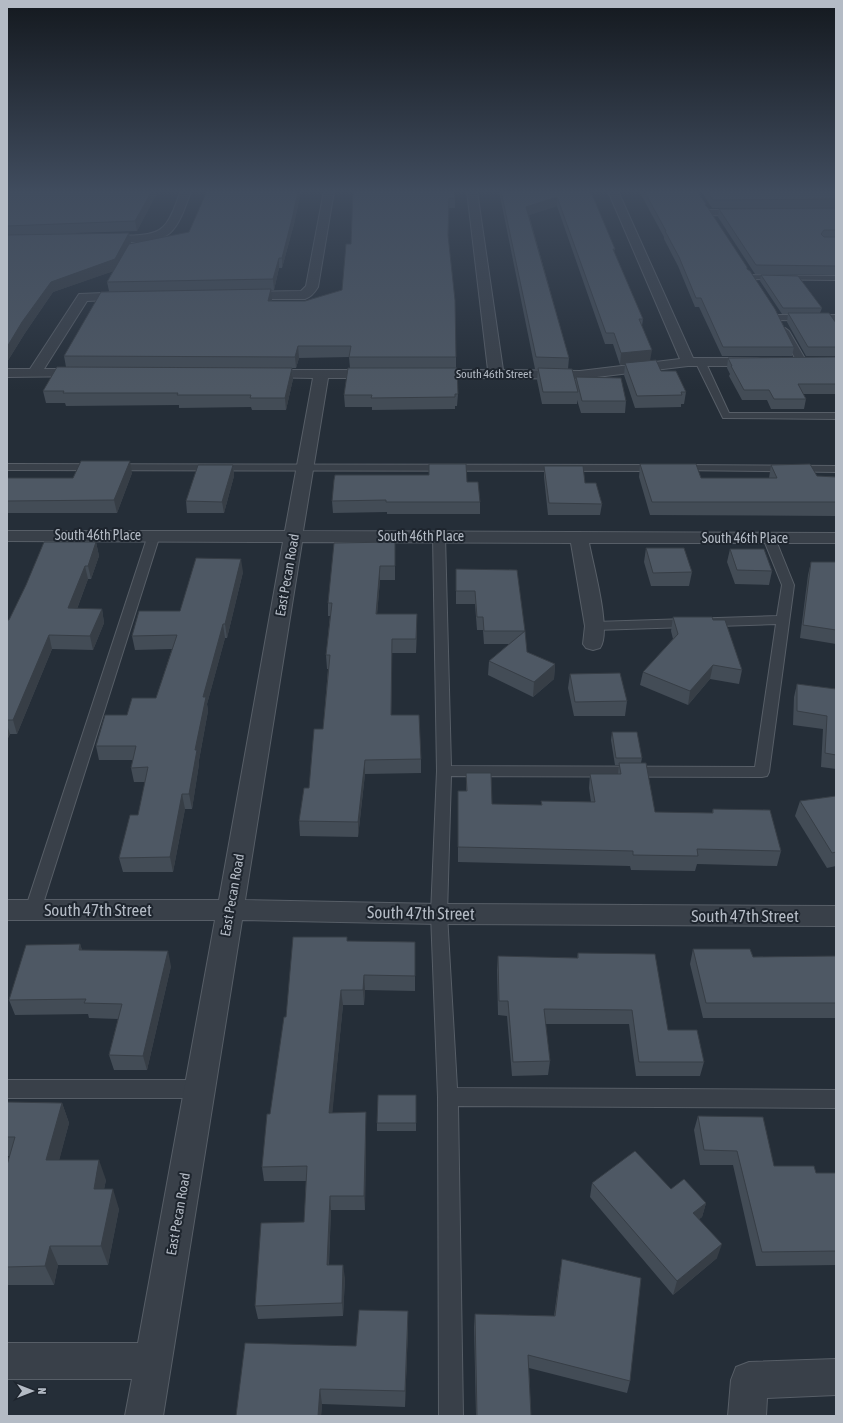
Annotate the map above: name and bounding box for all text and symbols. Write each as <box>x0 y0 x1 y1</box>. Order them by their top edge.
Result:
street label: South 46th Street <box>456 367 532 381</box>
street label: South 46th Place <box>55 527 141 543</box>
street label: South 46th Place <box>378 528 464 544</box>
street label: South 46th Place <box>702 530 788 546</box>
street label: East Pecan Road <box>272 532 302 618</box>
street label: East Pecan Road <box>217 852 247 938</box>
street label: South 47th Street <box>44 900 152 920</box>
street label: South 47th Street <box>367 902 475 924</box>
street label: South 47th Street <box>691 906 799 926</box>
street label: East Pecan Road <box>163 1171 193 1257</box>
north arrow <box>12 1371 52 1411</box>
text: N <box>36 1388 48 1394</box>

